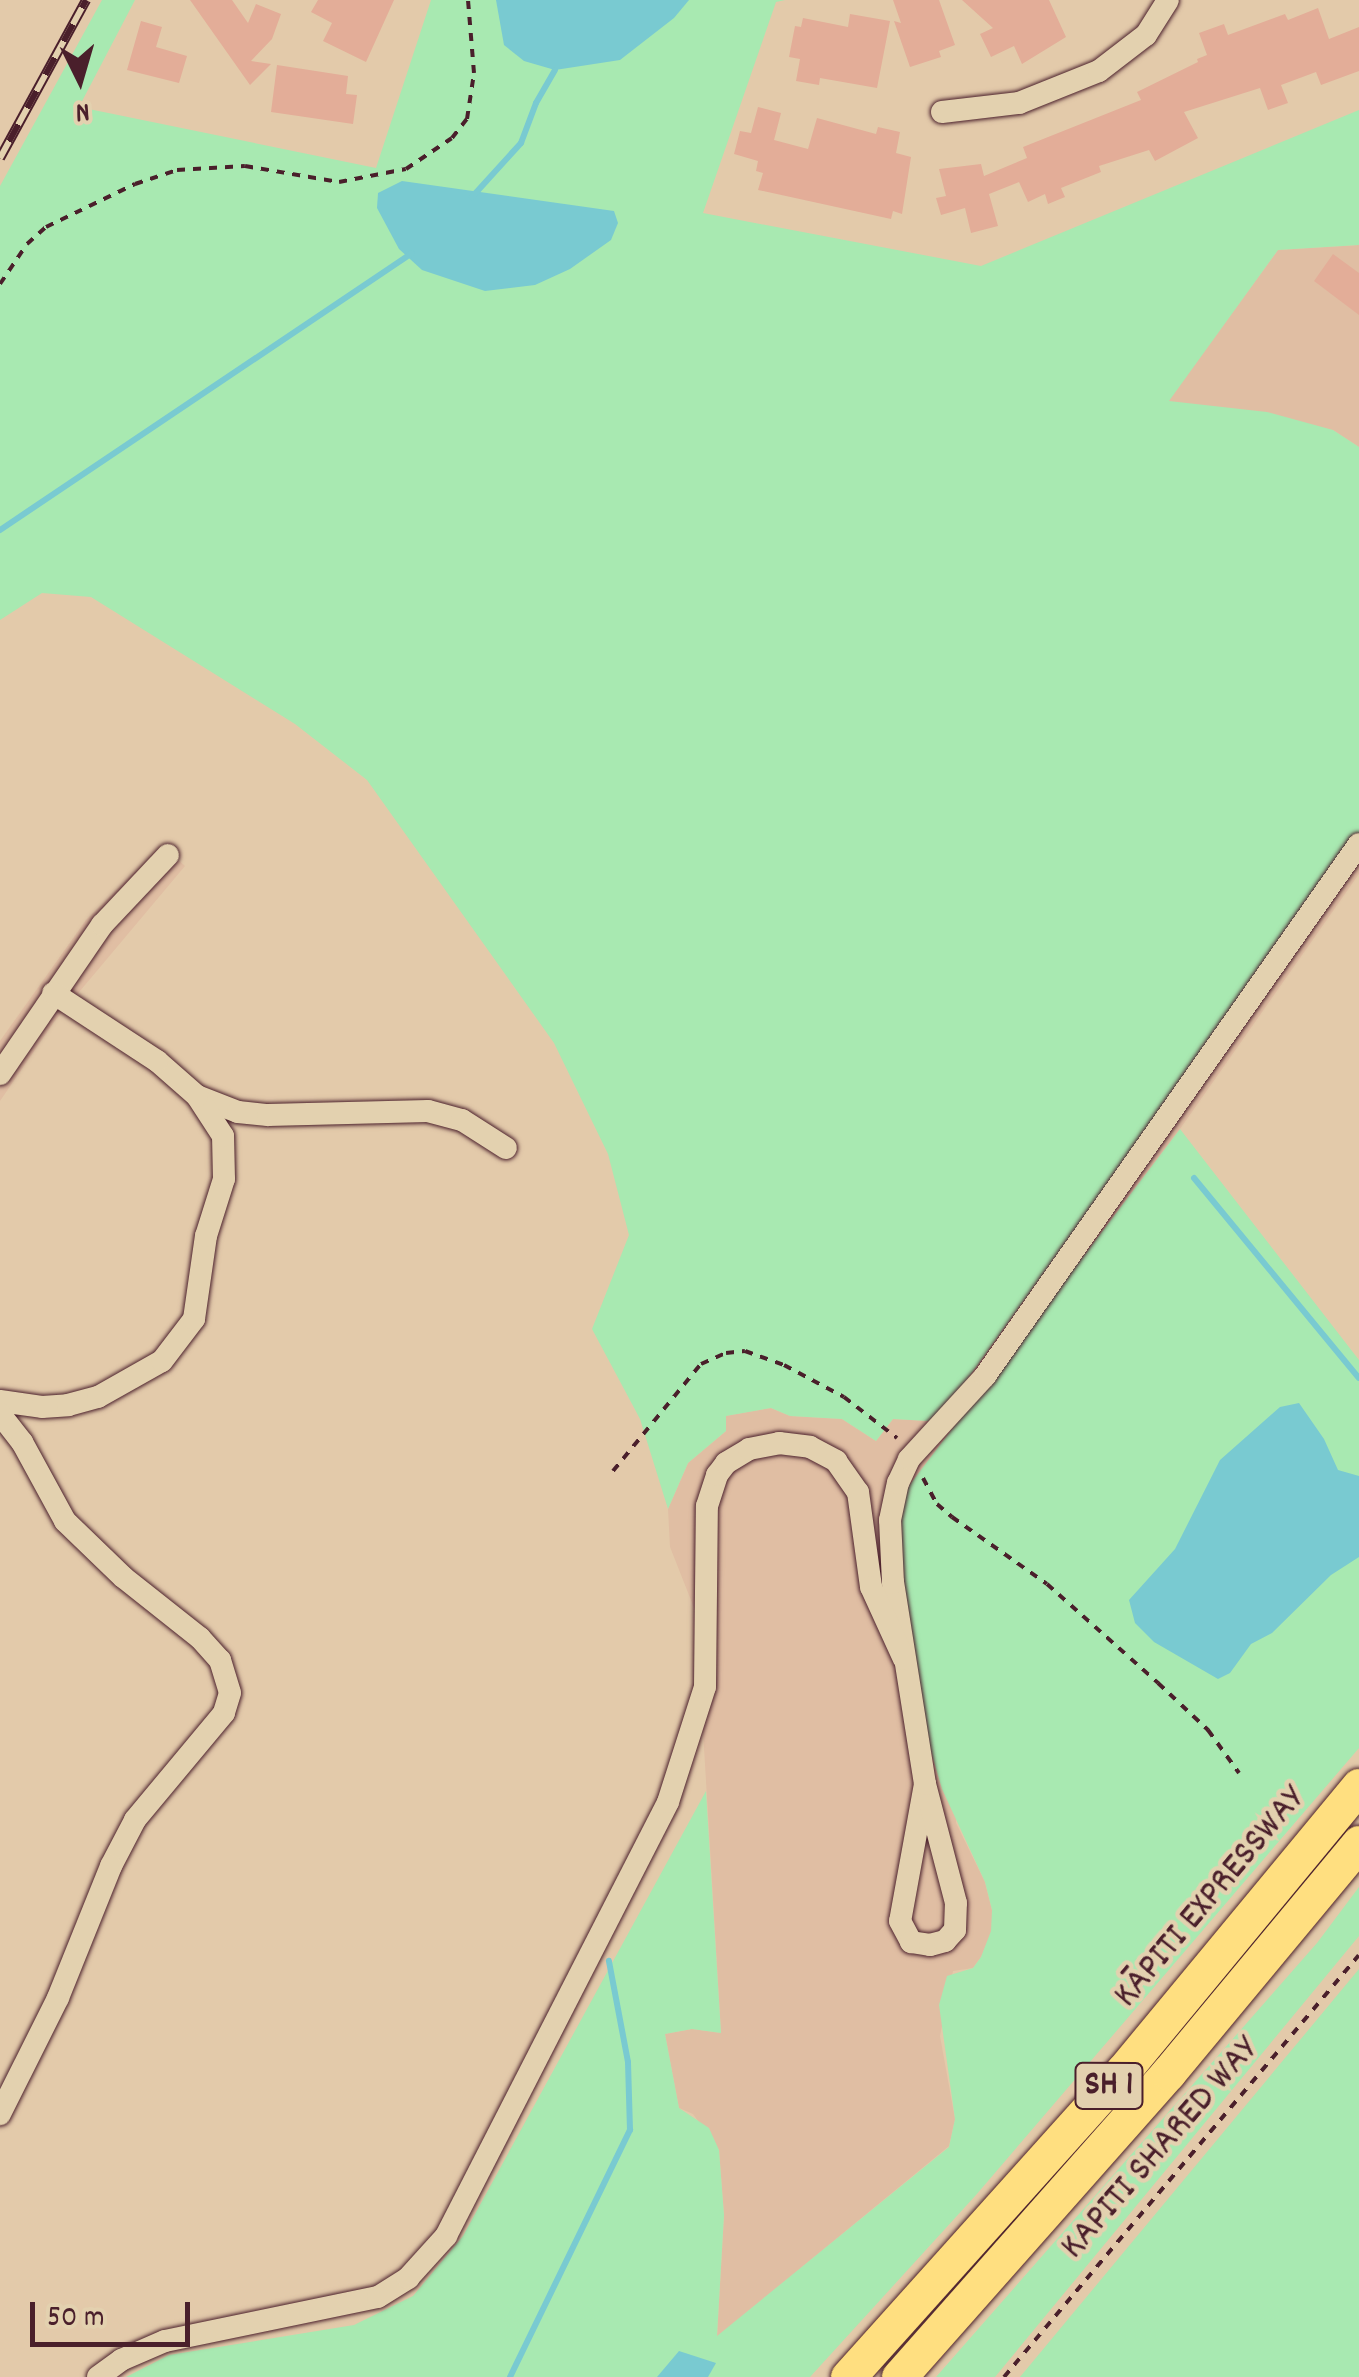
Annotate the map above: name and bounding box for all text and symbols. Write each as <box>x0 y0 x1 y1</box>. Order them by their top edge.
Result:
north arrow <box>30 30 130 130</box>
text: N <box>74 89 91 130</box>
street label: KĀPITI EXPRESSWAY <box>1105 1778 1317 2018</box>
street label: KAPITI SHARED WAY <box>1052 2028 1270 2270</box>
road number: SH 1 <box>1074 2056 1144 2116</box>
scale bar <box>35 2282 195 2344</box>
text: 50 m <box>47 2298 105 2341</box>

